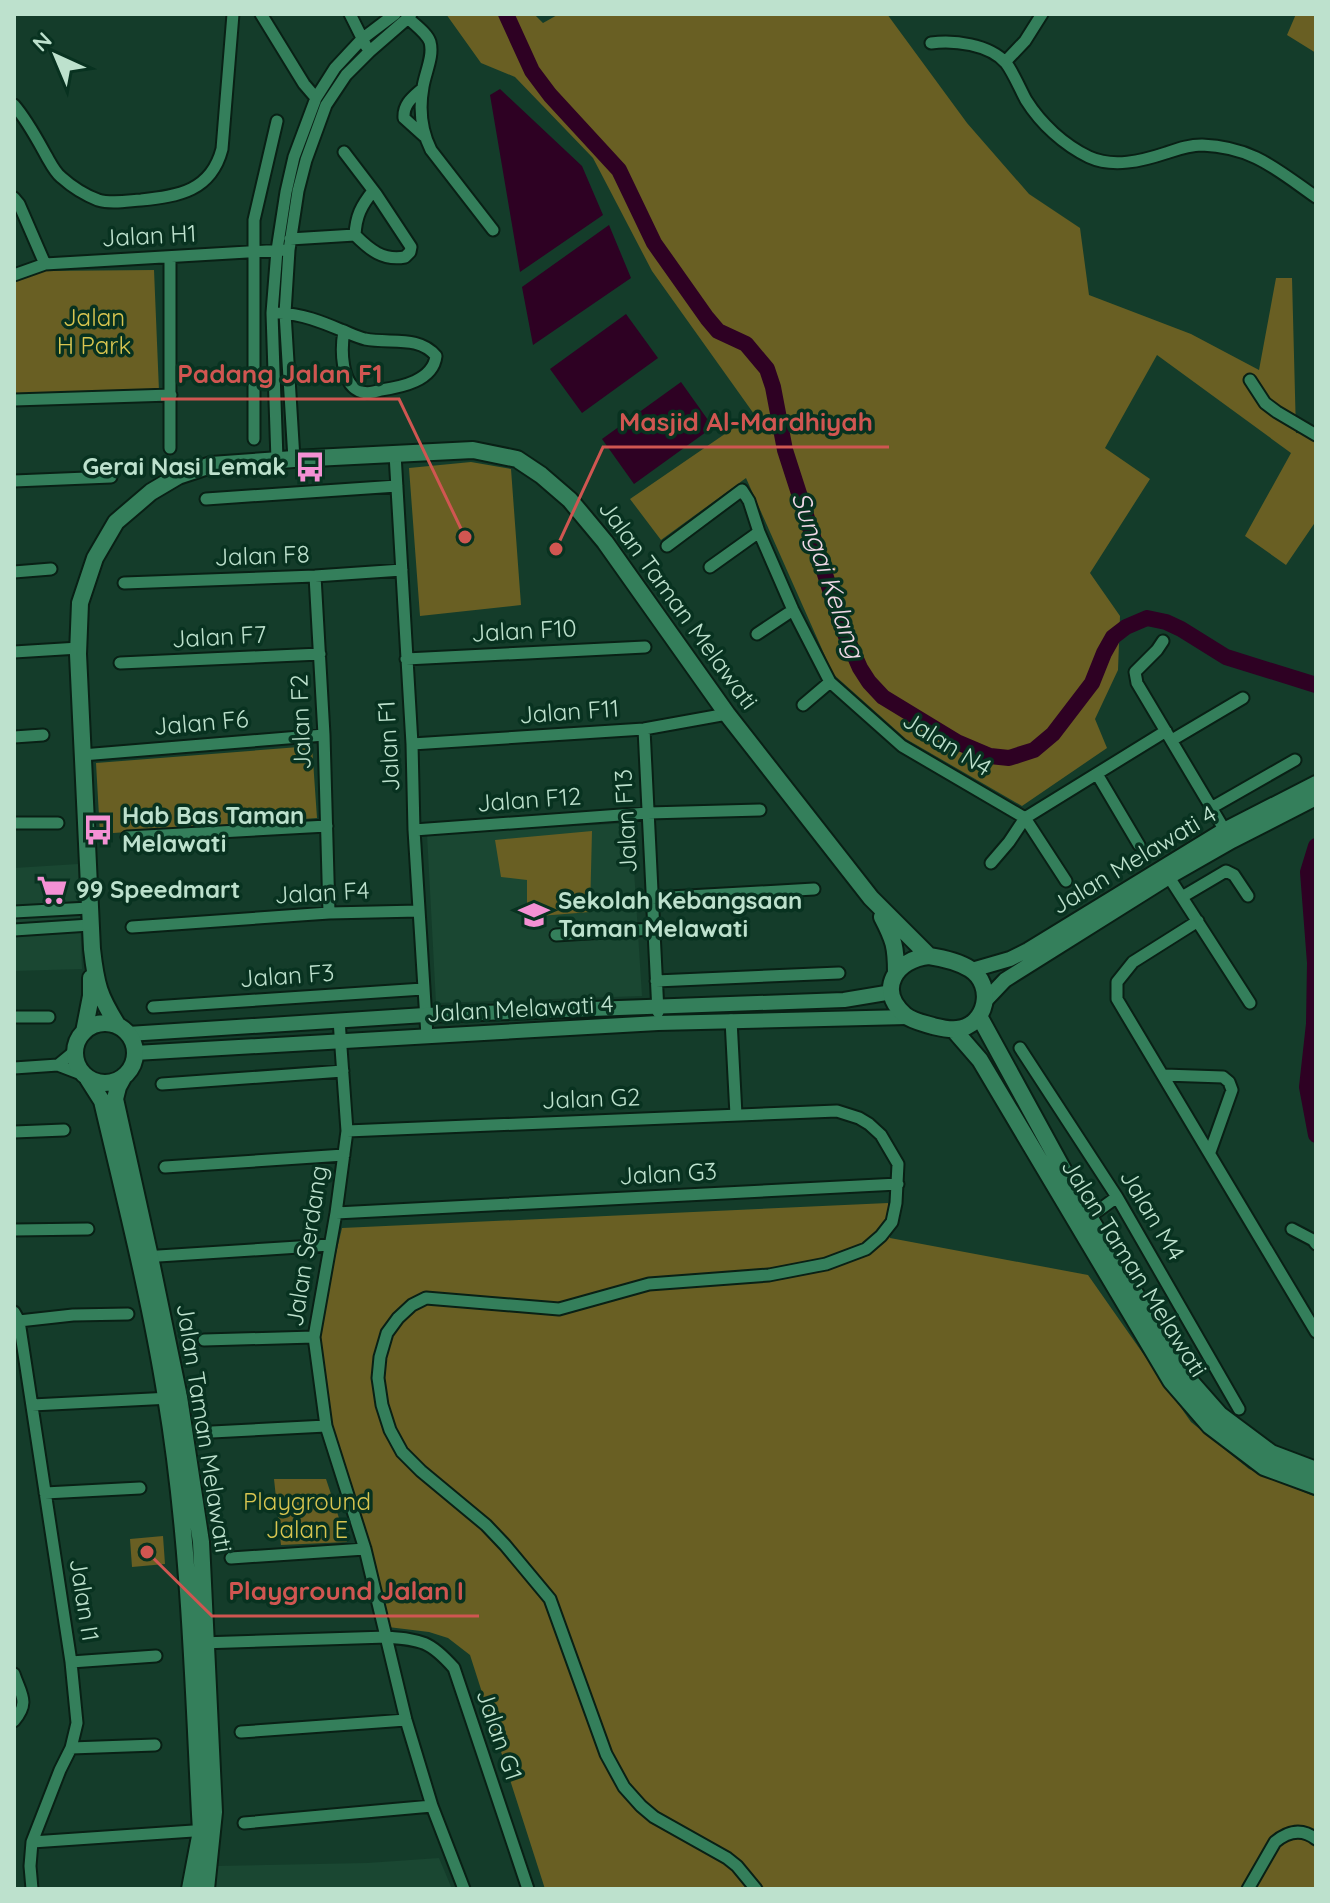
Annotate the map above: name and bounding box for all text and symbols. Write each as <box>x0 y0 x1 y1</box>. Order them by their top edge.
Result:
north arrow <box>16 16 96 96</box>
text: N <box>27 26 58 57</box>
street label: Jalan H1 <box>101 218 197 252</box>
park label: Jalan H Park <box>57 302 131 360</box>
callout: Padang Jalan F1 <box>161 349 399 399</box>
text: Padang Jalan F1 <box>177 357 383 390</box>
callout: Masjid Al-Mardhiyah <box>603 397 889 447</box>
text: Masjid Al-Mardhiyah <box>619 405 873 438</box>
bus stop icon: Gerai Nasi Lemak <box>293 450 327 484</box>
place label: Gerai Nasi Lemak <box>82 451 286 481</box>
water label: Sungai Kelang <box>785 487 873 664</box>
street label: Jalan Taman Melawati <box>593 494 765 715</box>
street label: Jalan F8 <box>214 538 310 572</box>
street label: Jalan F10 <box>470 612 577 648</box>
street label: Jalan F7 <box>171 619 267 653</box>
street label: Jalan F2 <box>283 674 317 770</box>
street label: Jalan F11 <box>518 693 620 729</box>
street label: Jalan F1 <box>371 700 405 792</box>
street label: Jalan F6 <box>152 703 250 741</box>
street label: Jalan N4 <box>898 704 997 782</box>
street label: Jalan F13 <box>607 768 643 874</box>
street label: Jalan F12 <box>476 780 582 818</box>
street label: Jalan Melawati 4 <box>1046 798 1221 920</box>
place label: Hab Bas Taman Melawati <box>122 800 304 858</box>
bus stop icon: Hab Bas Taman Melawati <box>81 813 115 847</box>
supermarket icon: 99 Speedmart <box>35 873 69 907</box>
place label: 99 Speedmart <box>76 874 240 904</box>
street label: Jalan F4 <box>274 875 370 909</box>
place label: Sekolah Kebangsaan Taman Melawati <box>558 885 802 943</box>
school or university icon: Sekolah Kebangsaan Taman Melawati <box>517 898 551 932</box>
street label: Jalan F3 <box>239 957 335 993</box>
street label: Jalan Melawati 4 <box>426 988 614 1028</box>
street label: Jalan G2 <box>541 1081 641 1115</box>
street label: Jalan Taman Melawati <box>1055 1153 1214 1382</box>
street label: Jalan G3 <box>618 1155 718 1191</box>
street label: Jalan Serdang <box>278 1163 334 1328</box>
street label: Jalan M4 <box>1114 1163 1192 1266</box>
street label: Jalan Taman Melawati <box>170 1301 239 1554</box>
park label: Playground Jalan E <box>243 1486 371 1544</box>
street label: Jalan I1 <box>64 1556 106 1643</box>
callout: Playground Jalan I <box>212 1566 479 1616</box>
text: Playground Jalan I <box>228 1574 464 1607</box>
street label: Jalan G1 <box>470 1685 529 1784</box>

